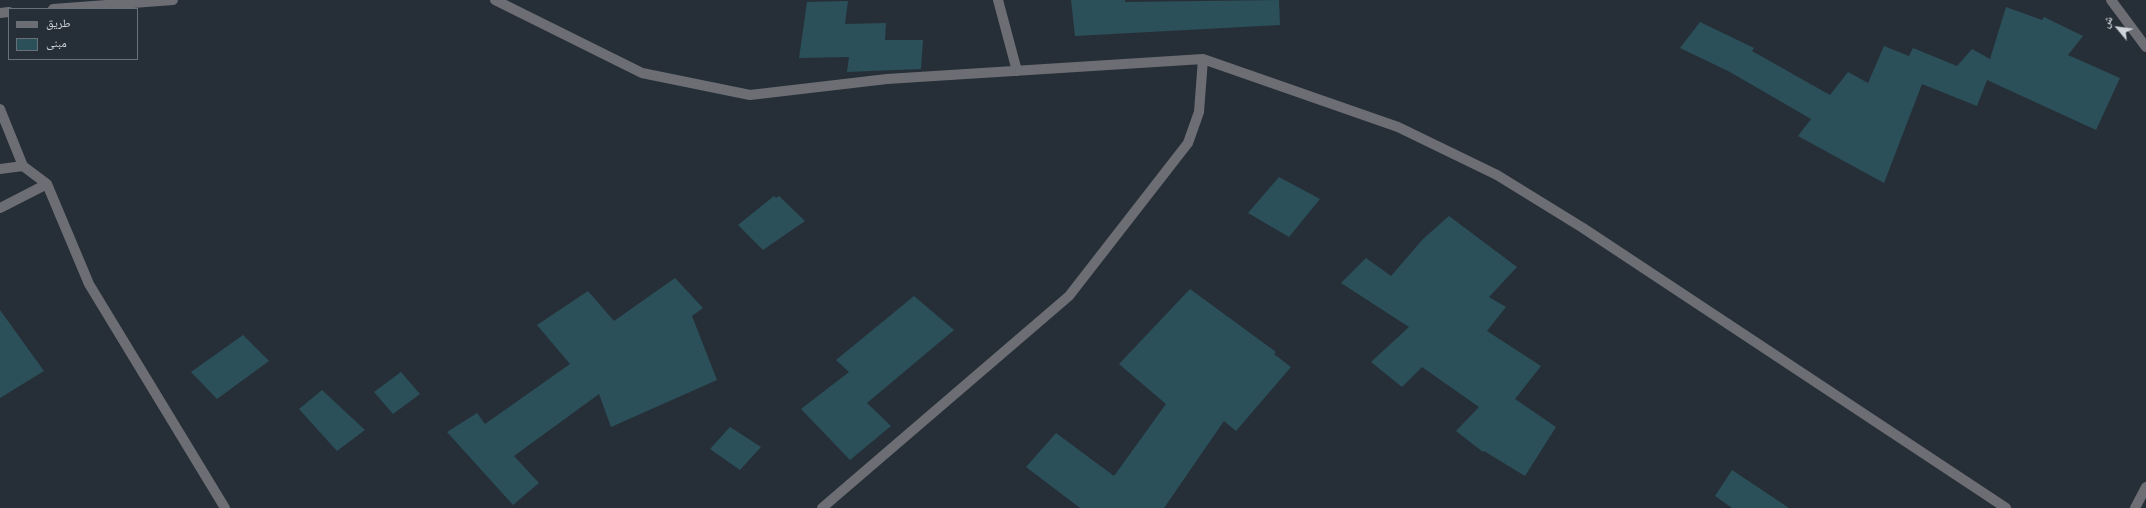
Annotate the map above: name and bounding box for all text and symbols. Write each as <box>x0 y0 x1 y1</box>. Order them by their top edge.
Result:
legend <box>8 8 138 60</box>
north arrow <box>2098 8 2138 48</box>
text: ش <box>2099 14 2116 30</box>
text: طريق <box>46 16 71 30</box>
text: مبنى <box>46 36 67 50</box>

